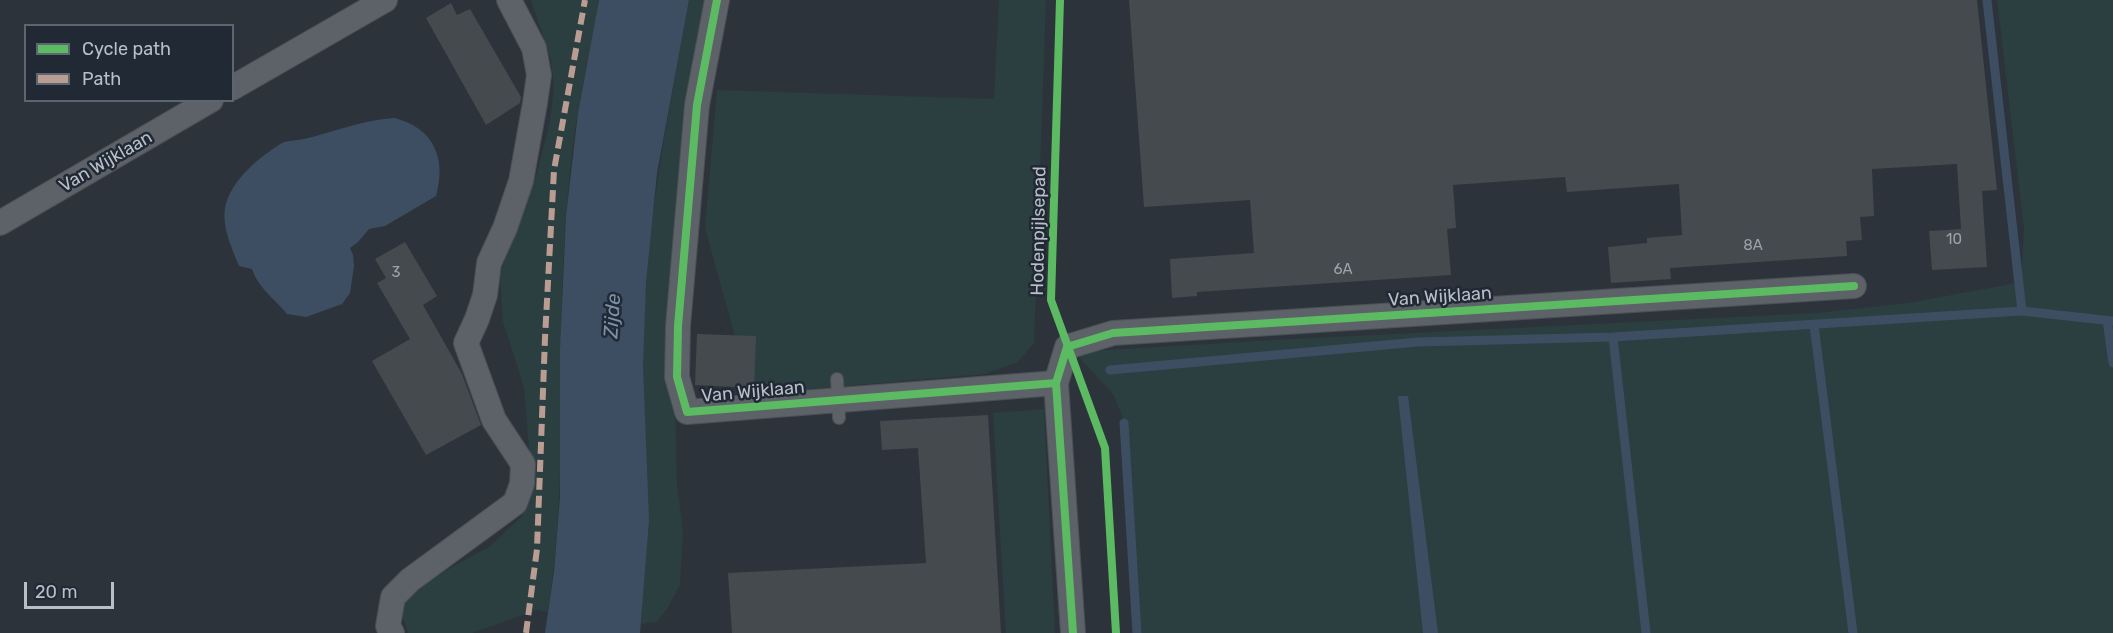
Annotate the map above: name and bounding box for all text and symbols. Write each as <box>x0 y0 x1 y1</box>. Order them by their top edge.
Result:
legend <box>24 24 234 102</box>
text: Cycle path <box>82 38 171 60</box>
text: Path <box>82 68 121 90</box>
street label: Van Wijklaan <box>56 127 156 197</box>
street label: Hodenpijlsepad <box>1027 166 1051 296</box>
house number: 10 <box>1946 231 1962 249</box>
house number: 8A <box>1743 237 1763 255</box>
house number: 6A <box>1333 261 1353 279</box>
house number: 3 <box>391 264 401 282</box>
street label: Van Wijklaan <box>1387 283 1493 311</box>
water label: Zijde <box>599 293 627 339</box>
street label: Van Wijklaan <box>700 377 806 407</box>
scale bar <box>27 570 117 608</box>
text: 20 m <box>35 581 77 603</box>

